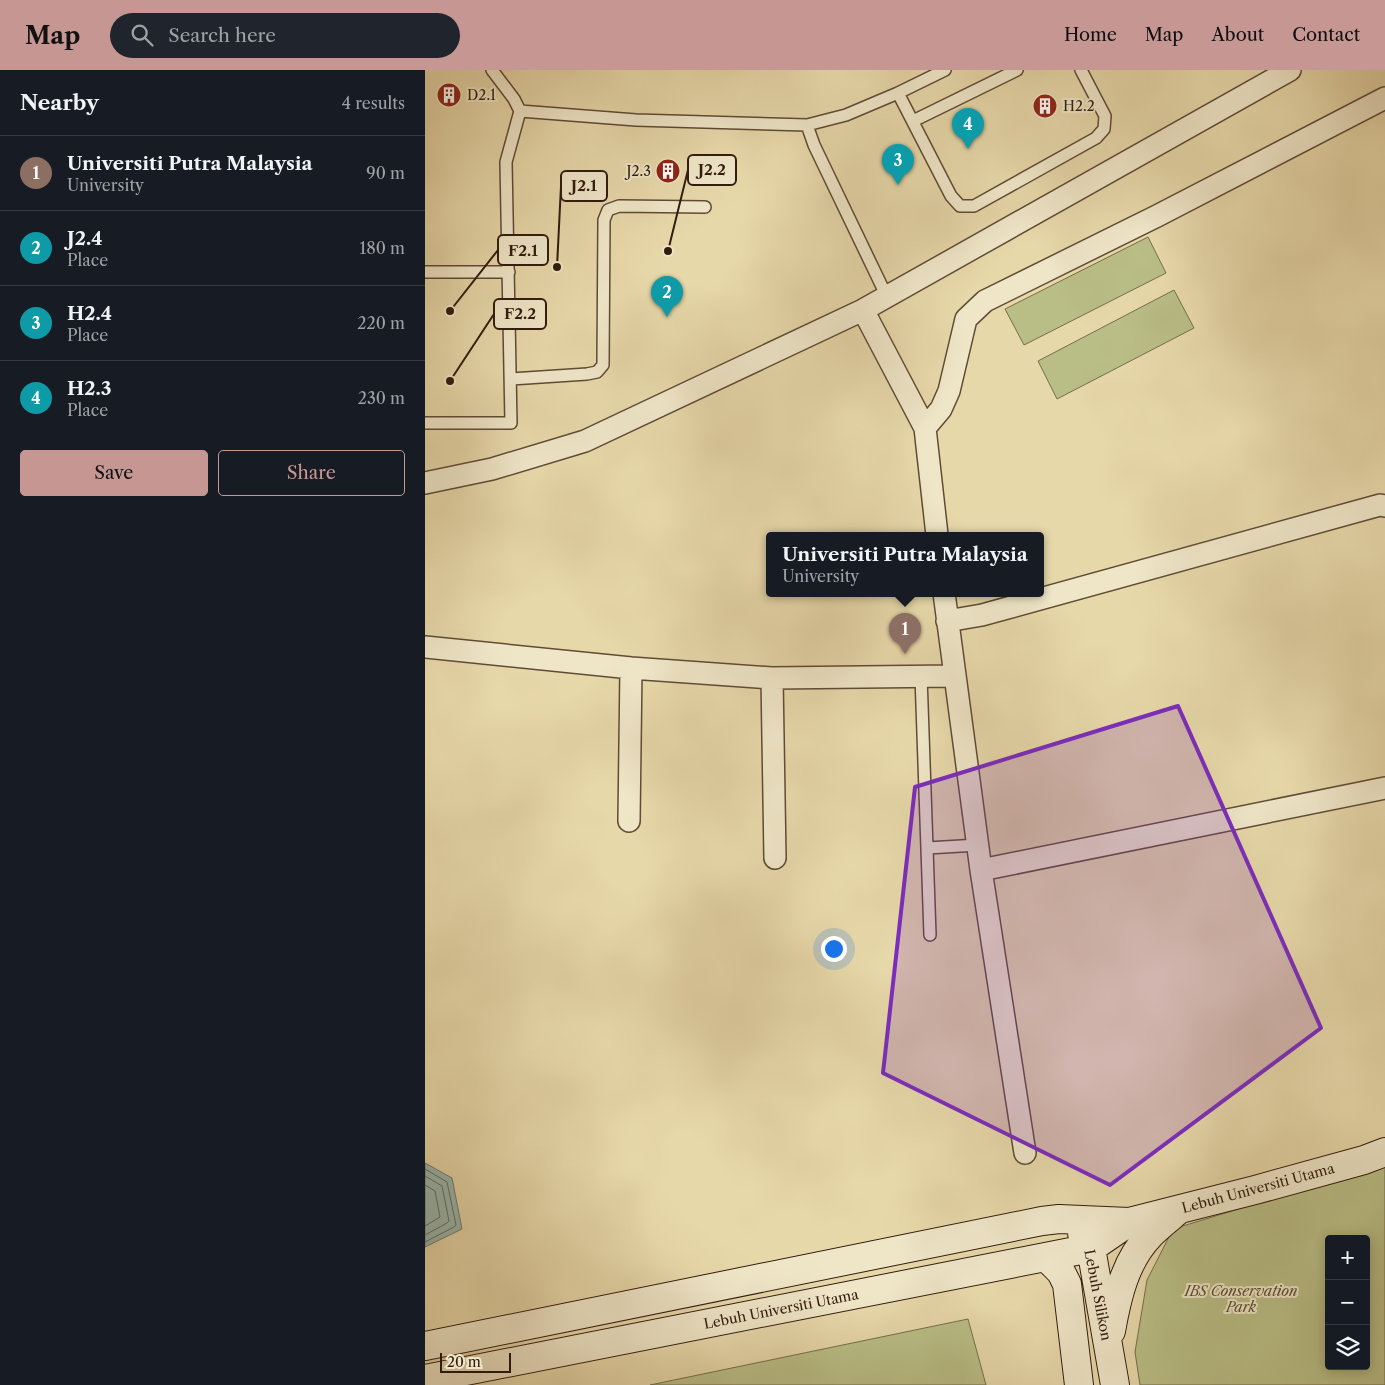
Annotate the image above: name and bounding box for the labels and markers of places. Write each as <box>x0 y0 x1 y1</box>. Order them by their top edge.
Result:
building icon: D2.1 <box>436 82 462 108</box>
place label: D2.1 <box>467 86 496 104</box>
building icon: H2.2 <box>1032 93 1058 119</box>
place label: H2.2 <box>1063 97 1095 115</box>
pin: 4 <box>952 108 984 149</box>
pin: 3 <box>882 144 914 185</box>
callout: J2.2 <box>688 155 736 185</box>
building icon: J2.3 <box>655 158 681 184</box>
place label: J2.3 <box>624 162 651 180</box>
callout: J2.1 <box>561 171 607 201</box>
callout: F2.1 <box>498 235 548 265</box>
pin: 2 <box>651 276 683 317</box>
callout: F2.2 <box>494 299 546 329</box>
pin: 1 <box>889 613 921 654</box>

